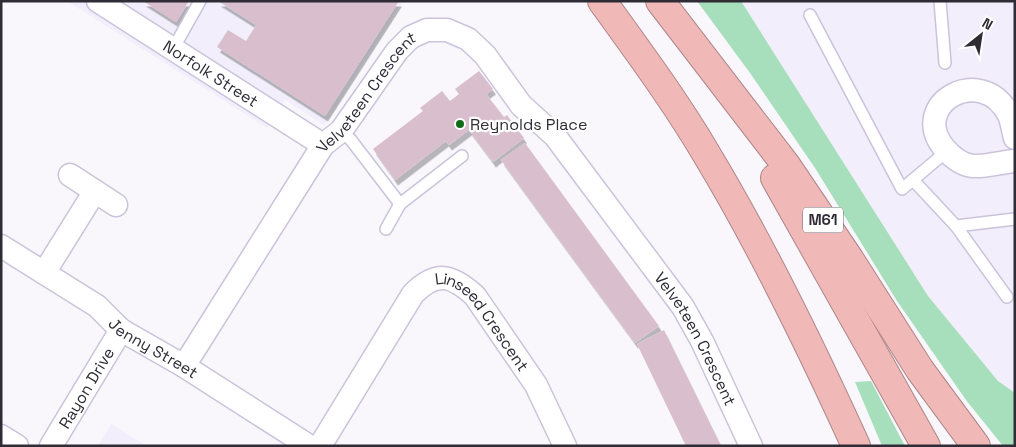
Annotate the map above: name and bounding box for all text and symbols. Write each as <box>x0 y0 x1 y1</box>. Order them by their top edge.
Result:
north arrow <box>956 10 1006 60</box>
text: N <box>979 14 996 34</box>
street label: Velveteen Crescent <box>311 26 419 156</box>
street label: Norfolk Street <box>159 35 262 112</box>
place label: Reynolds Place <box>470 114 587 135</box>
marker: Reynolds Place <box>454 118 466 130</box>
road number: M61 <box>803 208 843 232</box>
street label: Linseed Crescent <box>434 268 533 375</box>
street label: Velveteen Crescent <box>649 268 741 409</box>
street label: Jenny Street <box>104 313 202 383</box>
street label: Rayon Drive <box>54 344 119 432</box>

